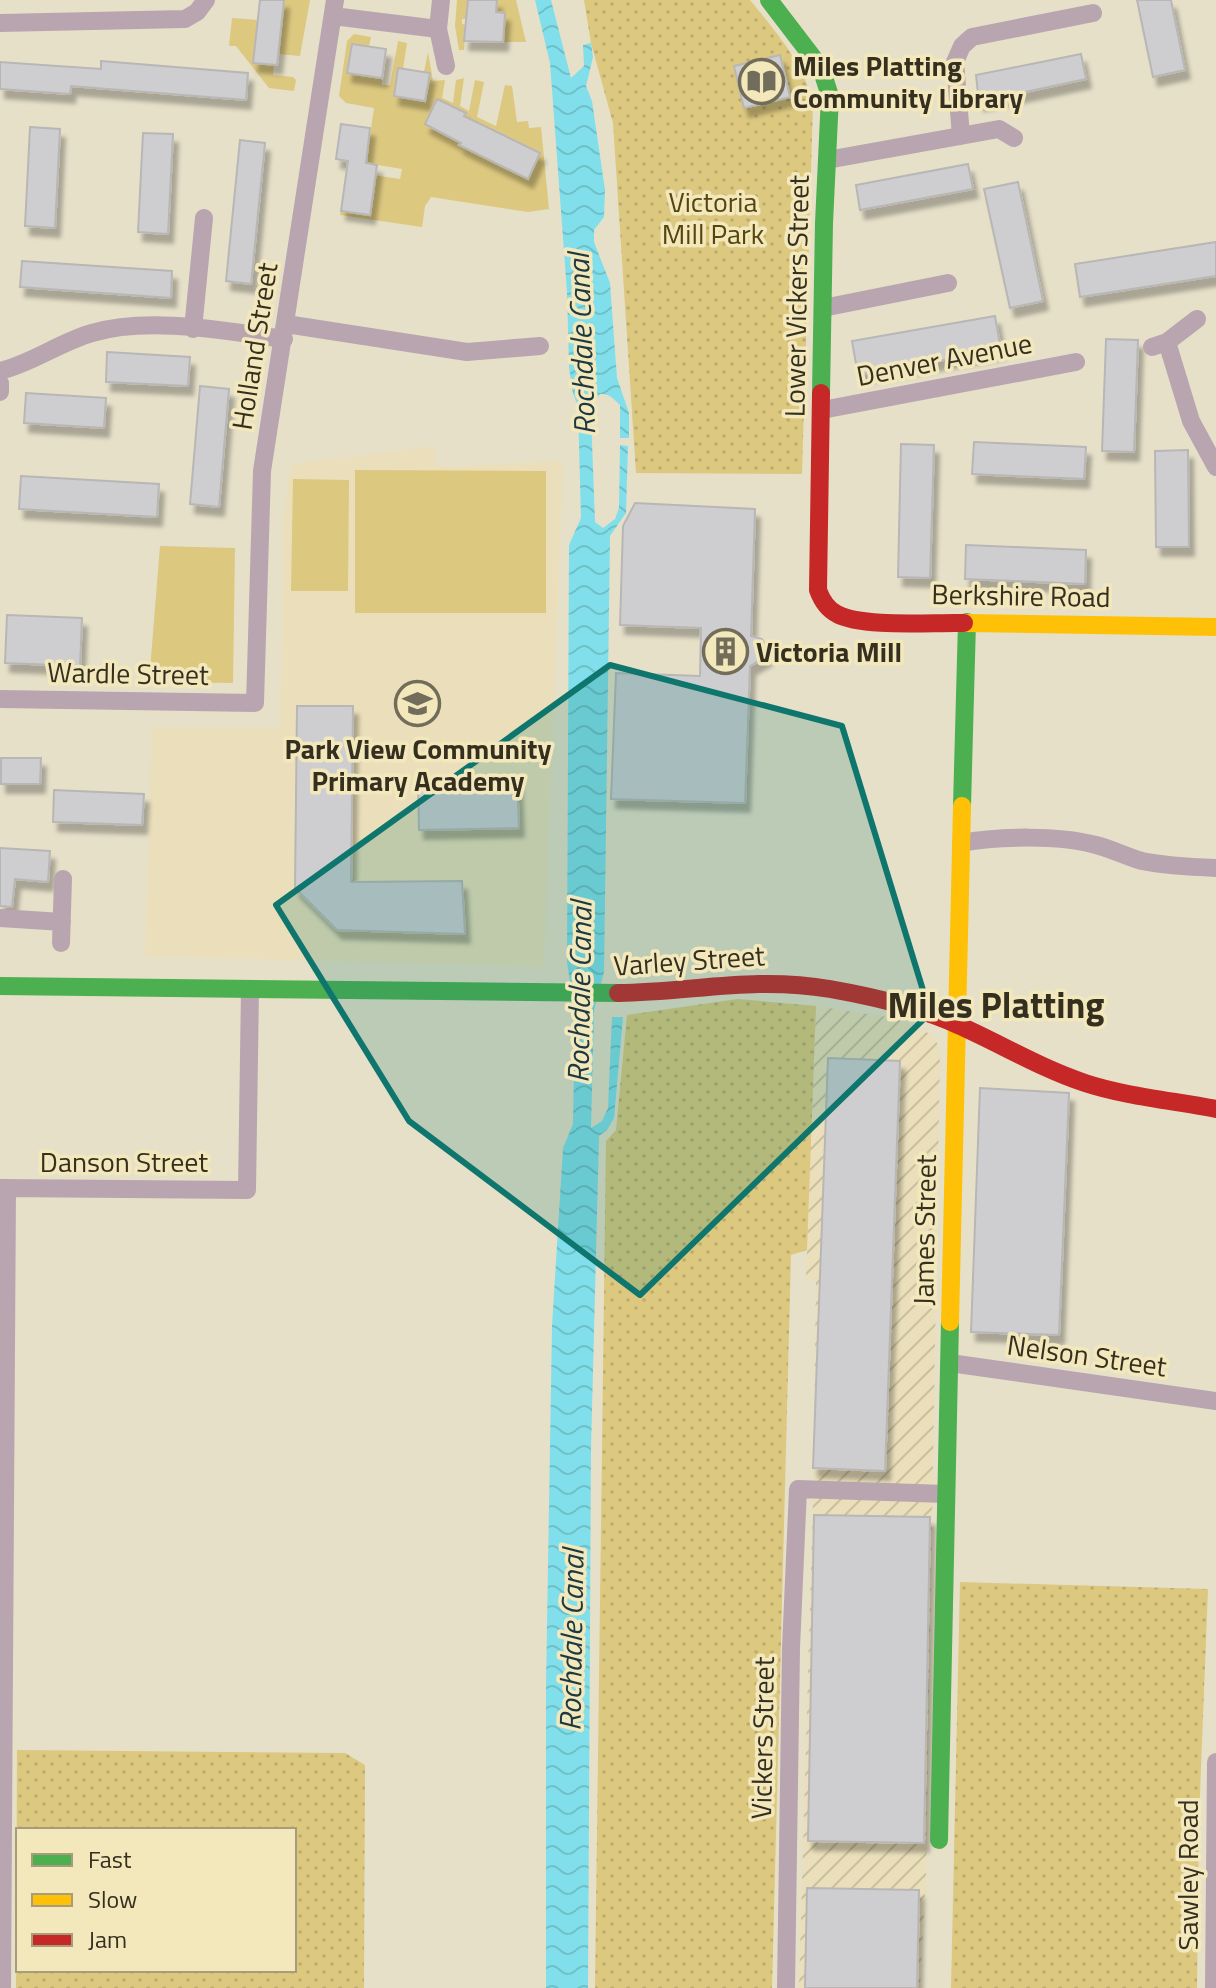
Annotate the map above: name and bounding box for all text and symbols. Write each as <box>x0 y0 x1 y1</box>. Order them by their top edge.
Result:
place label: Miles Platting Community Library <box>793 44 1023 119</box>
library icon: Miles Platting Community Library <box>738 57 786 105</box>
street label: Lower Vickers Street <box>772 174 820 417</box>
park label: Victoria Mill Park <box>662 180 764 255</box>
water label: Rochdale Canal <box>555 249 607 436</box>
street label: Holland Street <box>220 259 288 433</box>
street label: Denver Avenue <box>853 321 1035 397</box>
street label: Berkshire Road <box>931 572 1111 618</box>
building icon: Victoria Mill <box>701 627 749 675</box>
place label: Victoria Mill <box>756 630 902 673</box>
street label: Wardle Street <box>47 650 209 696</box>
school or university icon: Park View Community Primary Academy <box>394 679 442 727</box>
place label: Park View Community Primary Academy <box>284 727 552 802</box>
water label: Rochdale Canal <box>554 897 604 1083</box>
street label: Varley Street <box>612 933 766 987</box>
district label: Miles Platting <box>887 977 1105 1032</box>
street label: Danson Street <box>40 1140 208 1183</box>
street label: James Street <box>901 1154 947 1306</box>
street label: Nelson Street <box>1004 1323 1170 1387</box>
water label: Rochdale Canal <box>546 1545 596 1731</box>
street label: Vickers Street <box>739 1656 785 1820</box>
street label: Sawley Road <box>1166 1799 1209 1951</box>
legend <box>16 1828 296 1972</box>
text: Fast <box>88 1841 132 1877</box>
text: Slow <box>88 1881 137 1917</box>
text: Jam <box>88 1921 127 1957</box>

